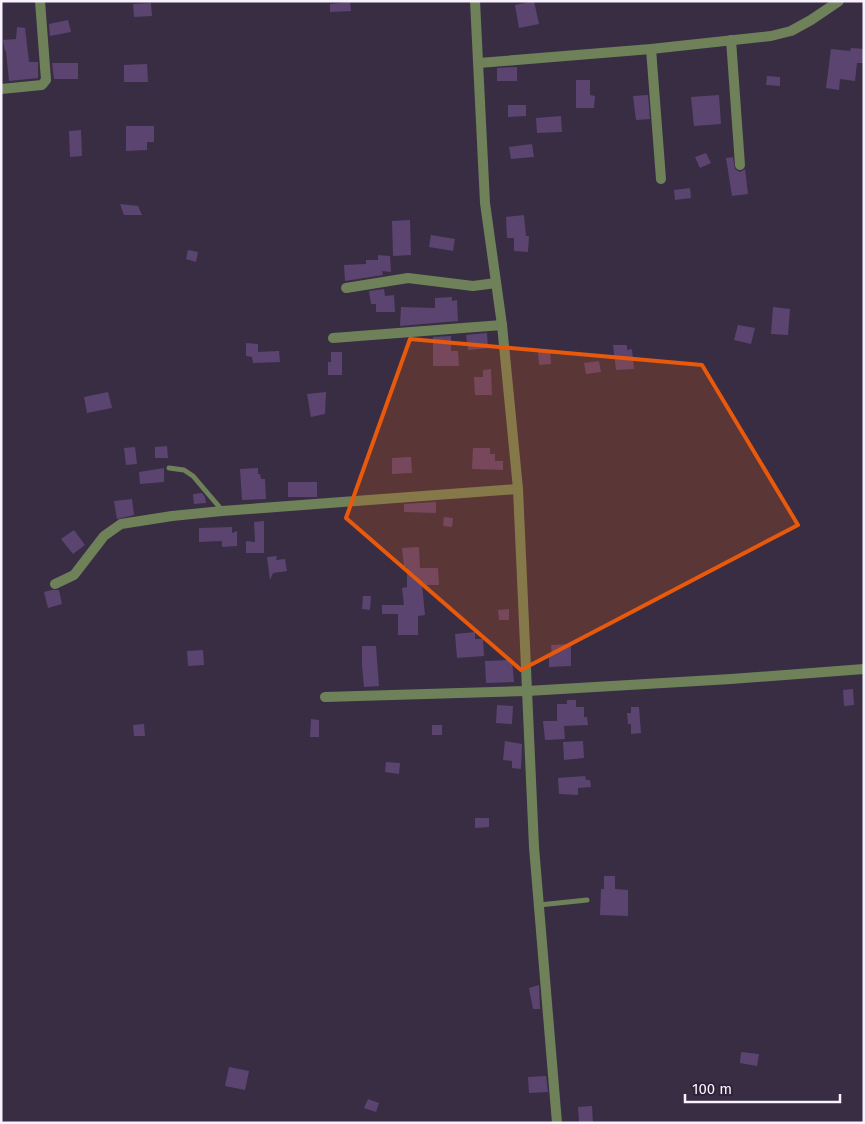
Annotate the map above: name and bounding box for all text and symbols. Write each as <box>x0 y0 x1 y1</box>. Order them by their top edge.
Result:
scale bar <box>685 1072 840 1104</box>
text: 100 m <box>692 1080 732 1098</box>

